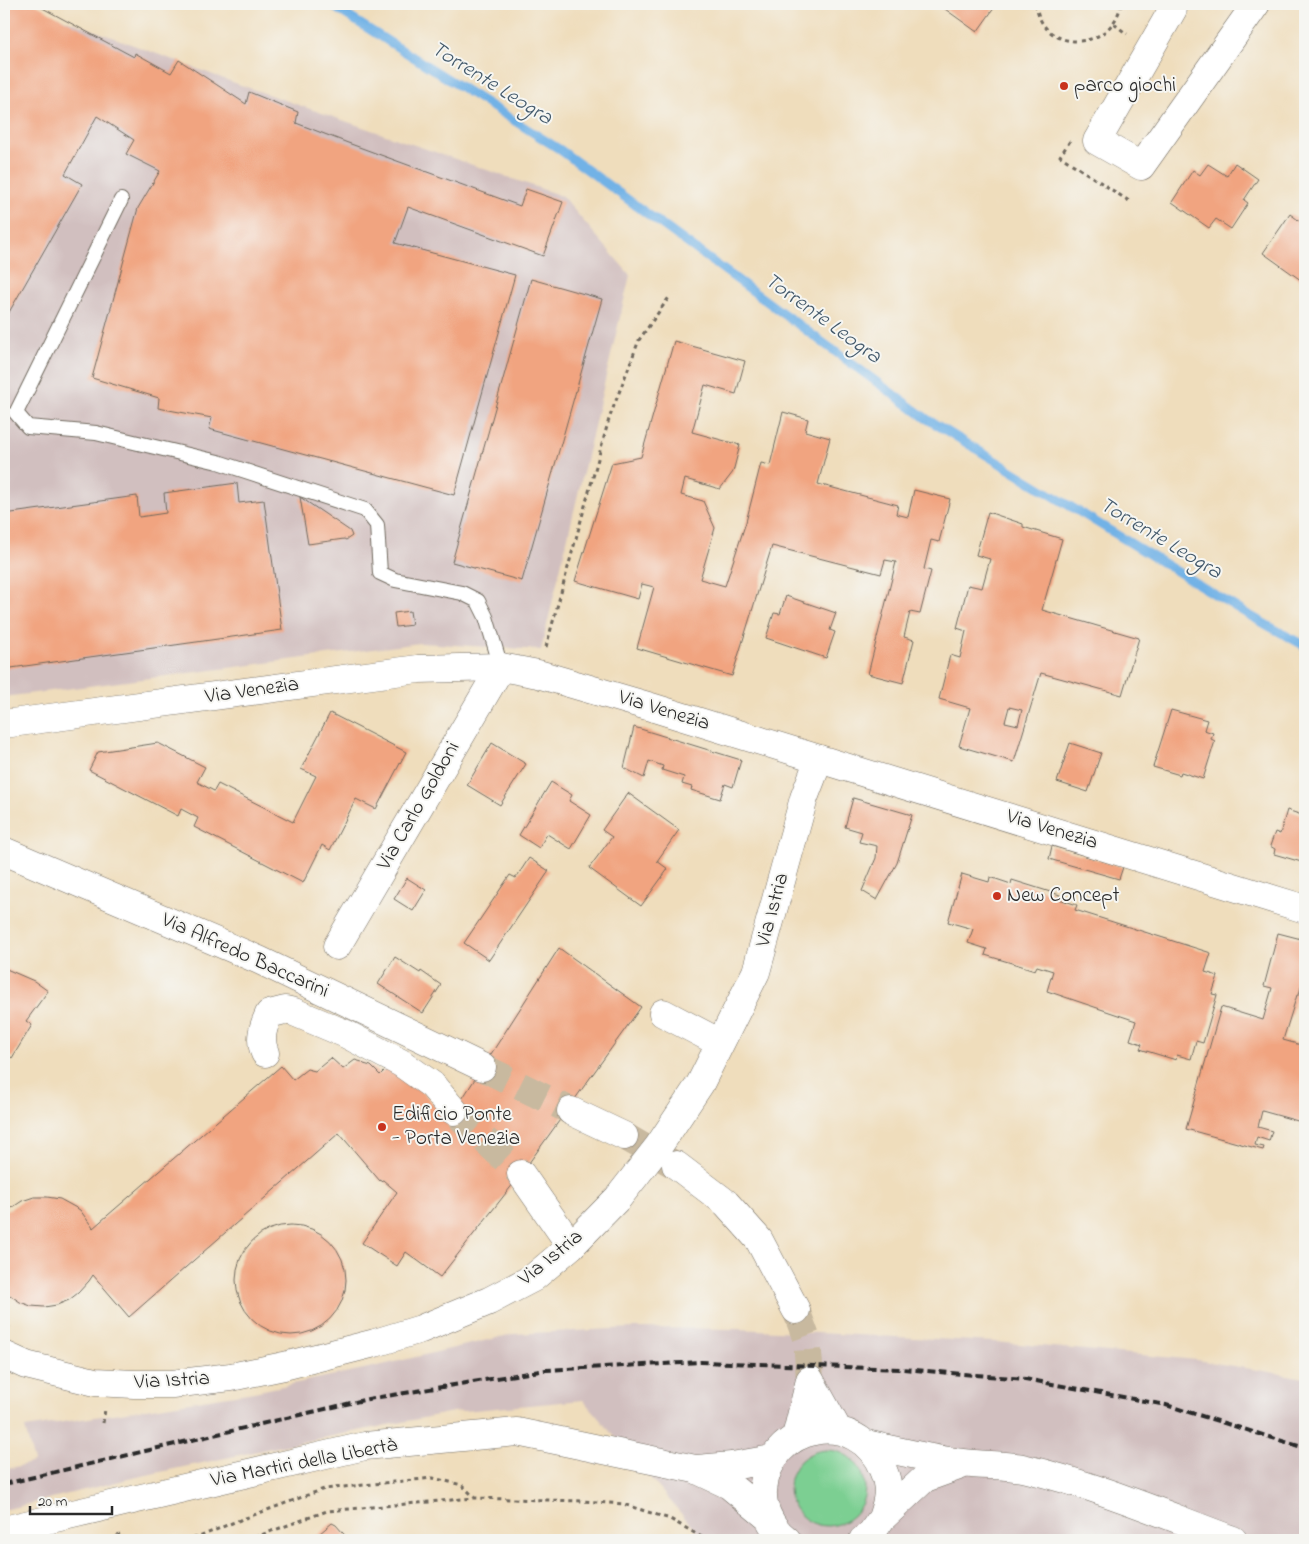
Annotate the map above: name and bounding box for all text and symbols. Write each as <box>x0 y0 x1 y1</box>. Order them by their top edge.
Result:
water label: Torrente Leogra <box>424 34 559 135</box>
place label: parco giochi <box>1074 71 1176 103</box>
marker: parco giochi <box>1058 80 1070 92</box>
water label: Torrente Leogra <box>757 265 888 373</box>
water label: Torrente Leogra <box>1092 490 1228 589</box>
street label: Via Venezia <box>202 670 301 713</box>
street label: Via Venezia <box>614 683 713 739</box>
street label: Via Carlo Goldoni <box>369 736 468 877</box>
street label: Via Venezia <box>1002 802 1101 858</box>
street label: Via Istria <box>748 870 797 951</box>
place label: New Concept <box>1007 881 1120 911</box>
marker: New Concept <box>991 890 1003 902</box>
street label: Via Alfredo Baccarini <box>155 905 334 1006</box>
place label: Edificio Ponte - Porta Venezia <box>392 1100 520 1154</box>
marker: Edificio Ponte - Porta Venezia <box>376 1121 388 1133</box>
street label: Via Istria <box>511 1223 590 1294</box>
street label: Via Istria <box>132 1364 211 1398</box>
street label: Via Martiri della Libertà <box>207 1430 400 1496</box>
scale bar <box>30 1484 112 1516</box>
text: 20 m <box>38 1491 68 1513</box>

